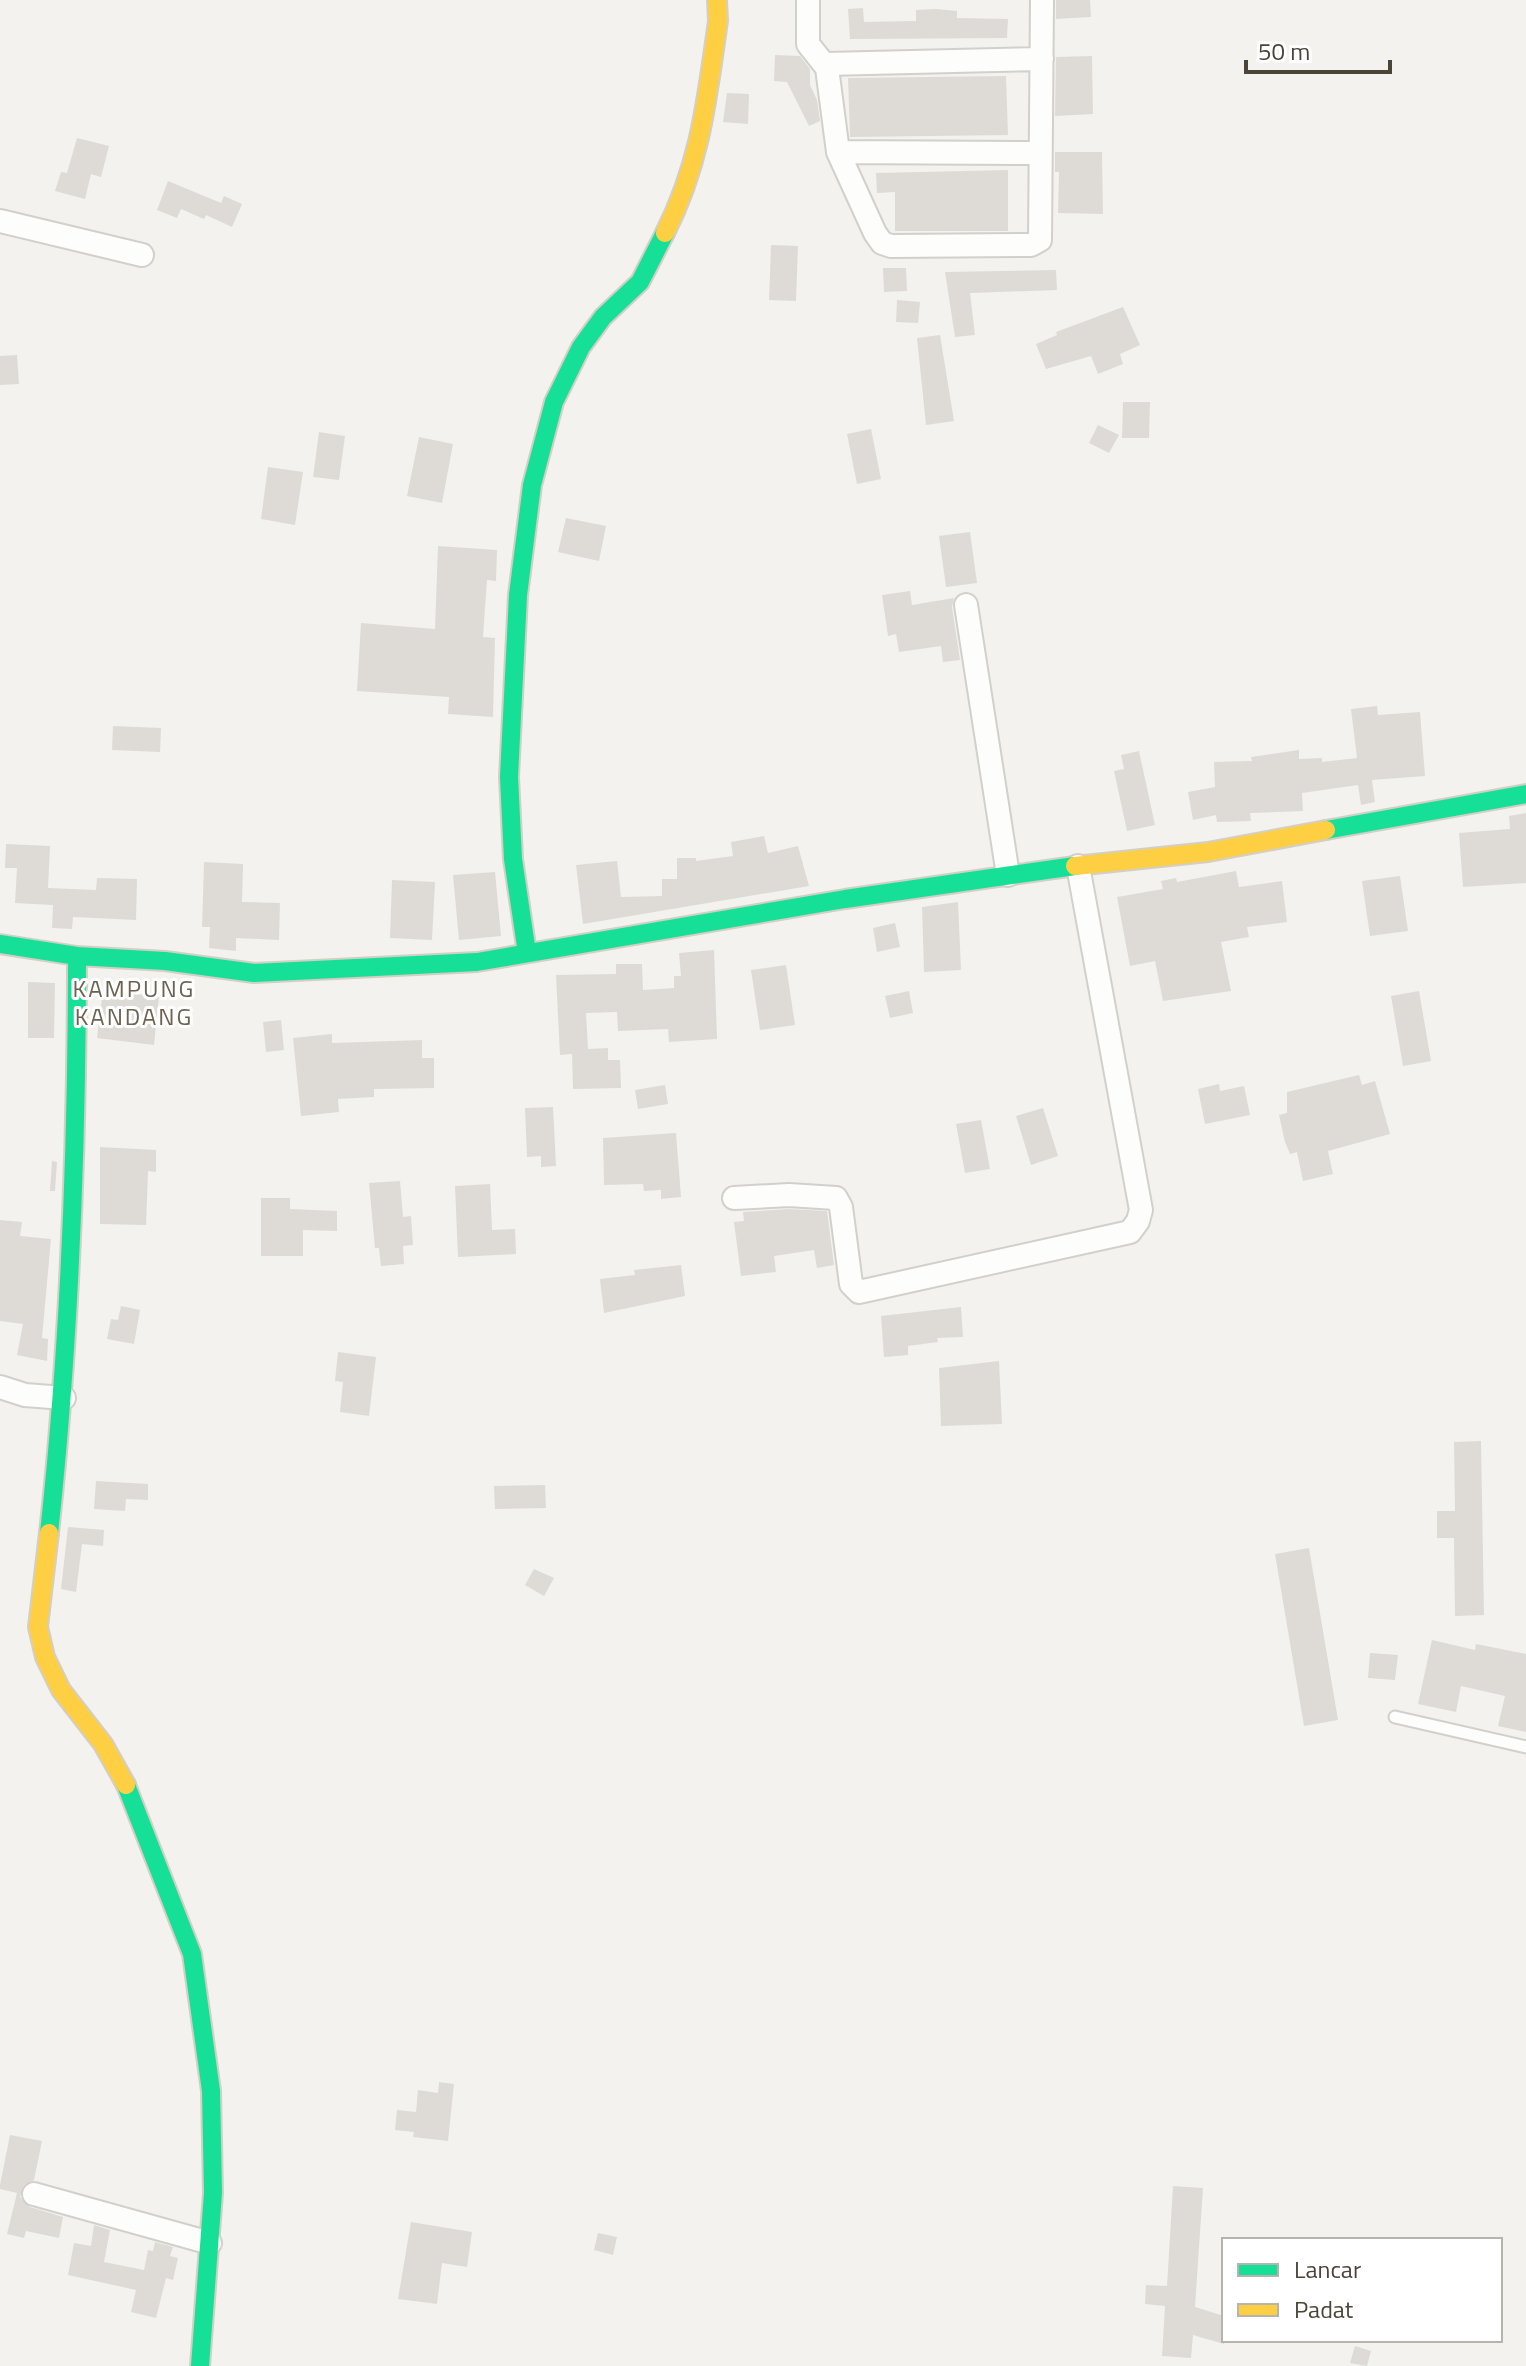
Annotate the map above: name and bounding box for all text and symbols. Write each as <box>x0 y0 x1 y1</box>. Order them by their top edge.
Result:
scale bar <box>1246 24 1390 74</box>
text: 50 m <box>1258 33 1310 69</box>
district label: KAMPUNG KANDANG <box>73 970 195 1034</box>
legend <box>1222 2238 1502 2342</box>
text: Lancar <box>1294 2251 1361 2287</box>
text: Padat <box>1294 2291 1354 2327</box>

